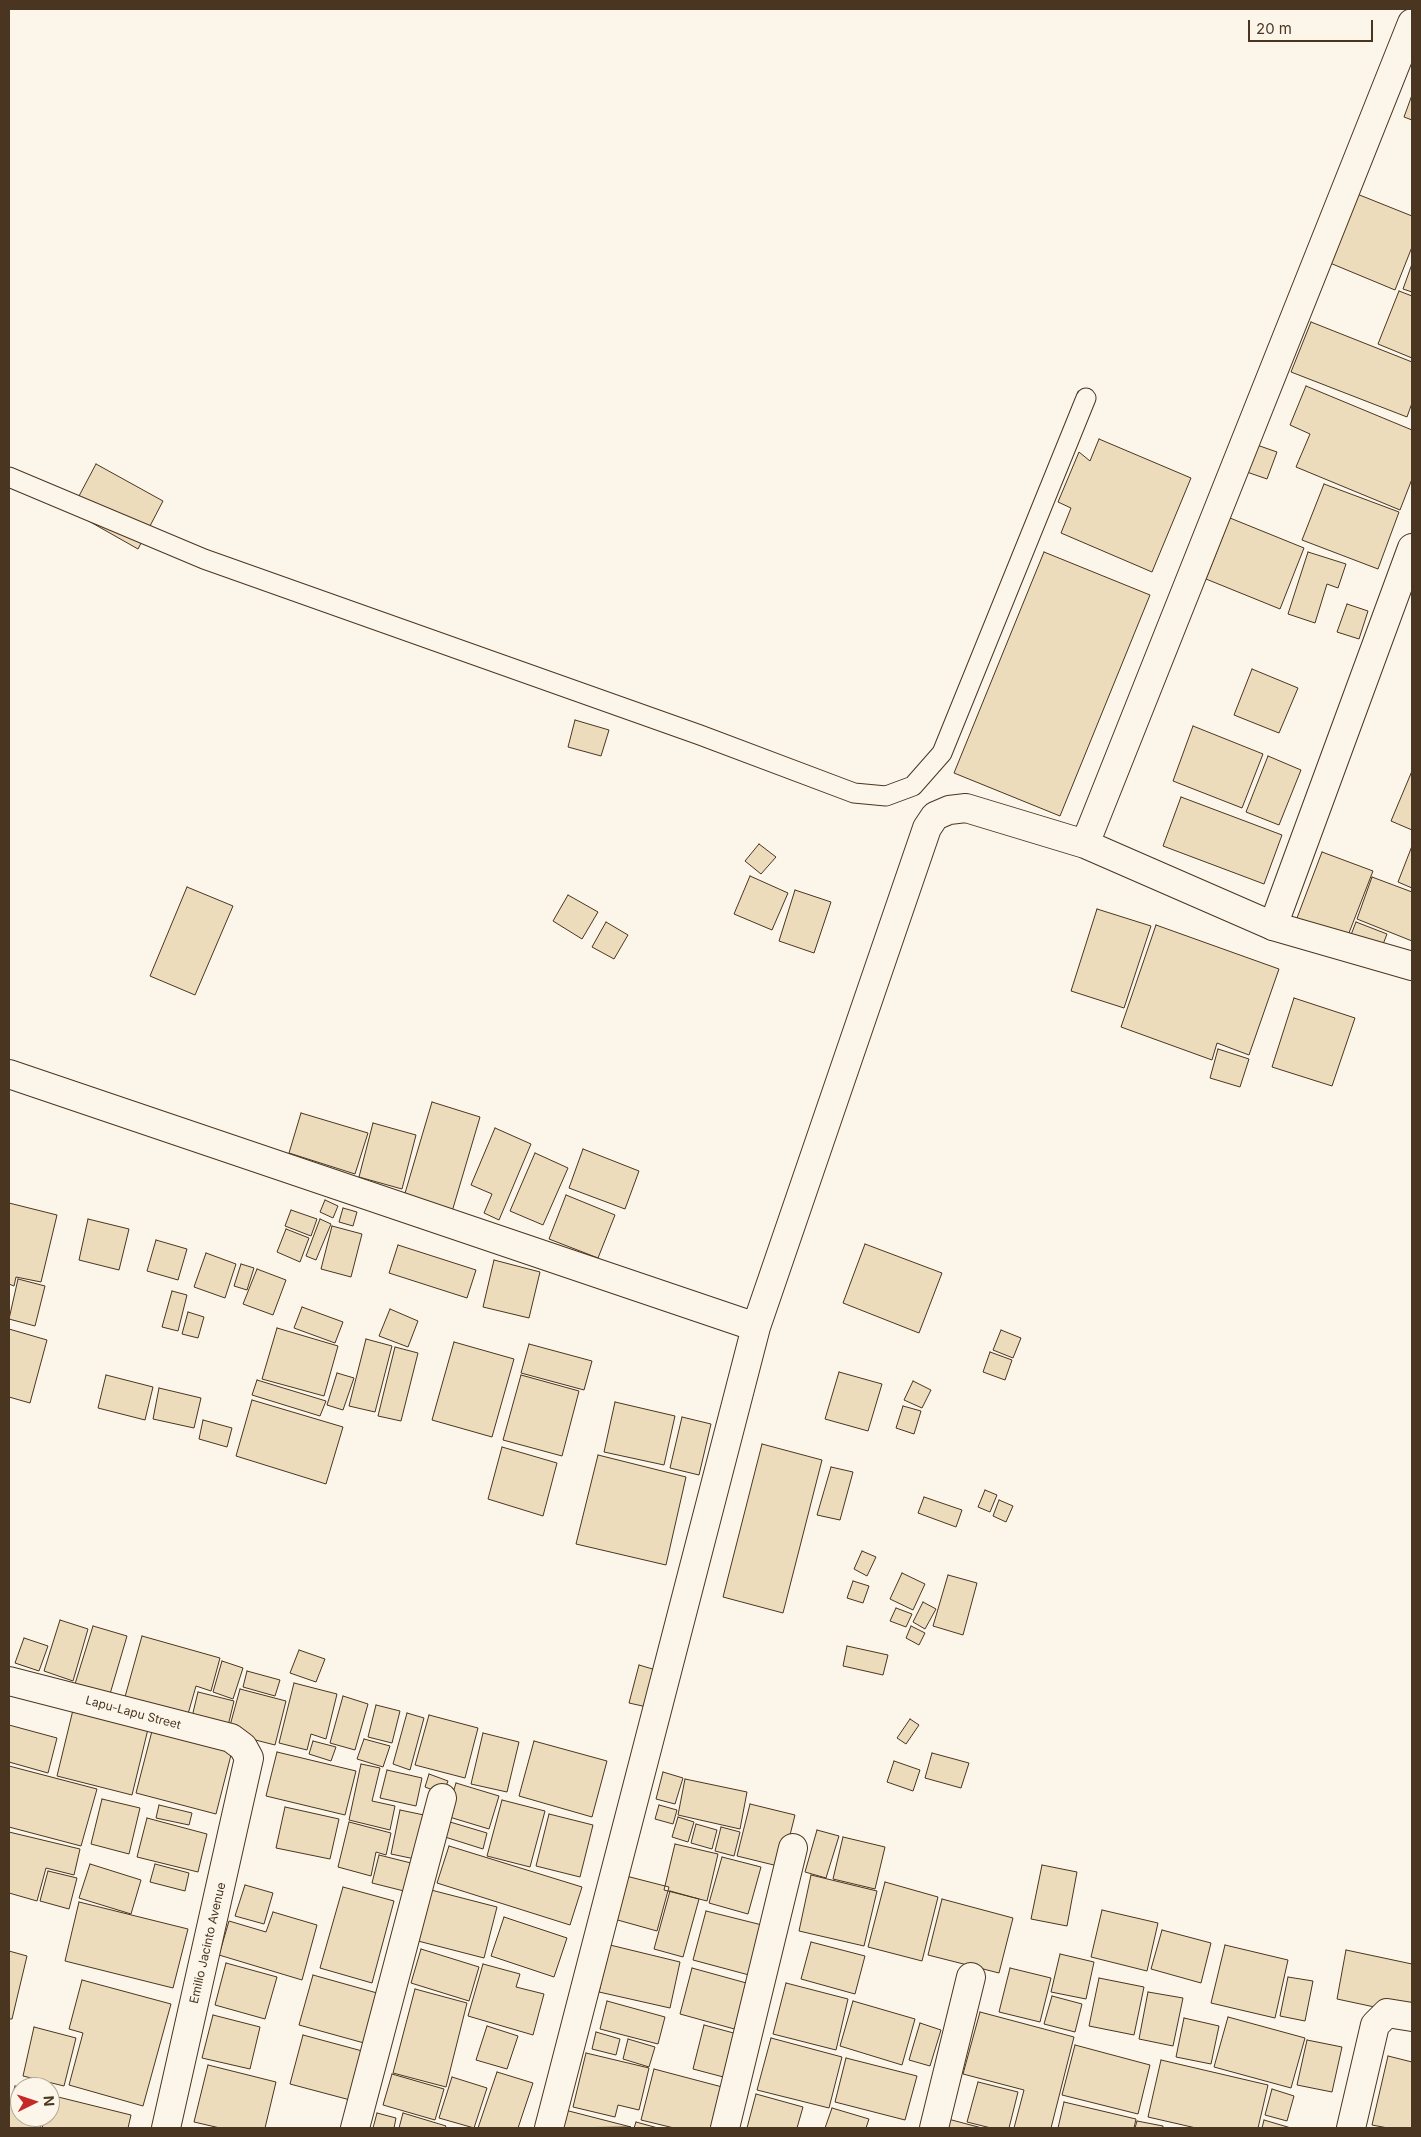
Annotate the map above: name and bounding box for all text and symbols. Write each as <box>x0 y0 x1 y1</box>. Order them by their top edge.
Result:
scale bar <box>1251 10 1376 42</box>
text: 20 m <box>1256 19 1292 38</box>
street label: Lapu-Lapu Street <box>84 1693 182 1733</box>
street label: Emilio Jacinto Avenue <box>187 1881 229 2005</box>
north arrow <box>10 2077 60 2127</box>
text: N <box>41 2095 58 2107</box>

